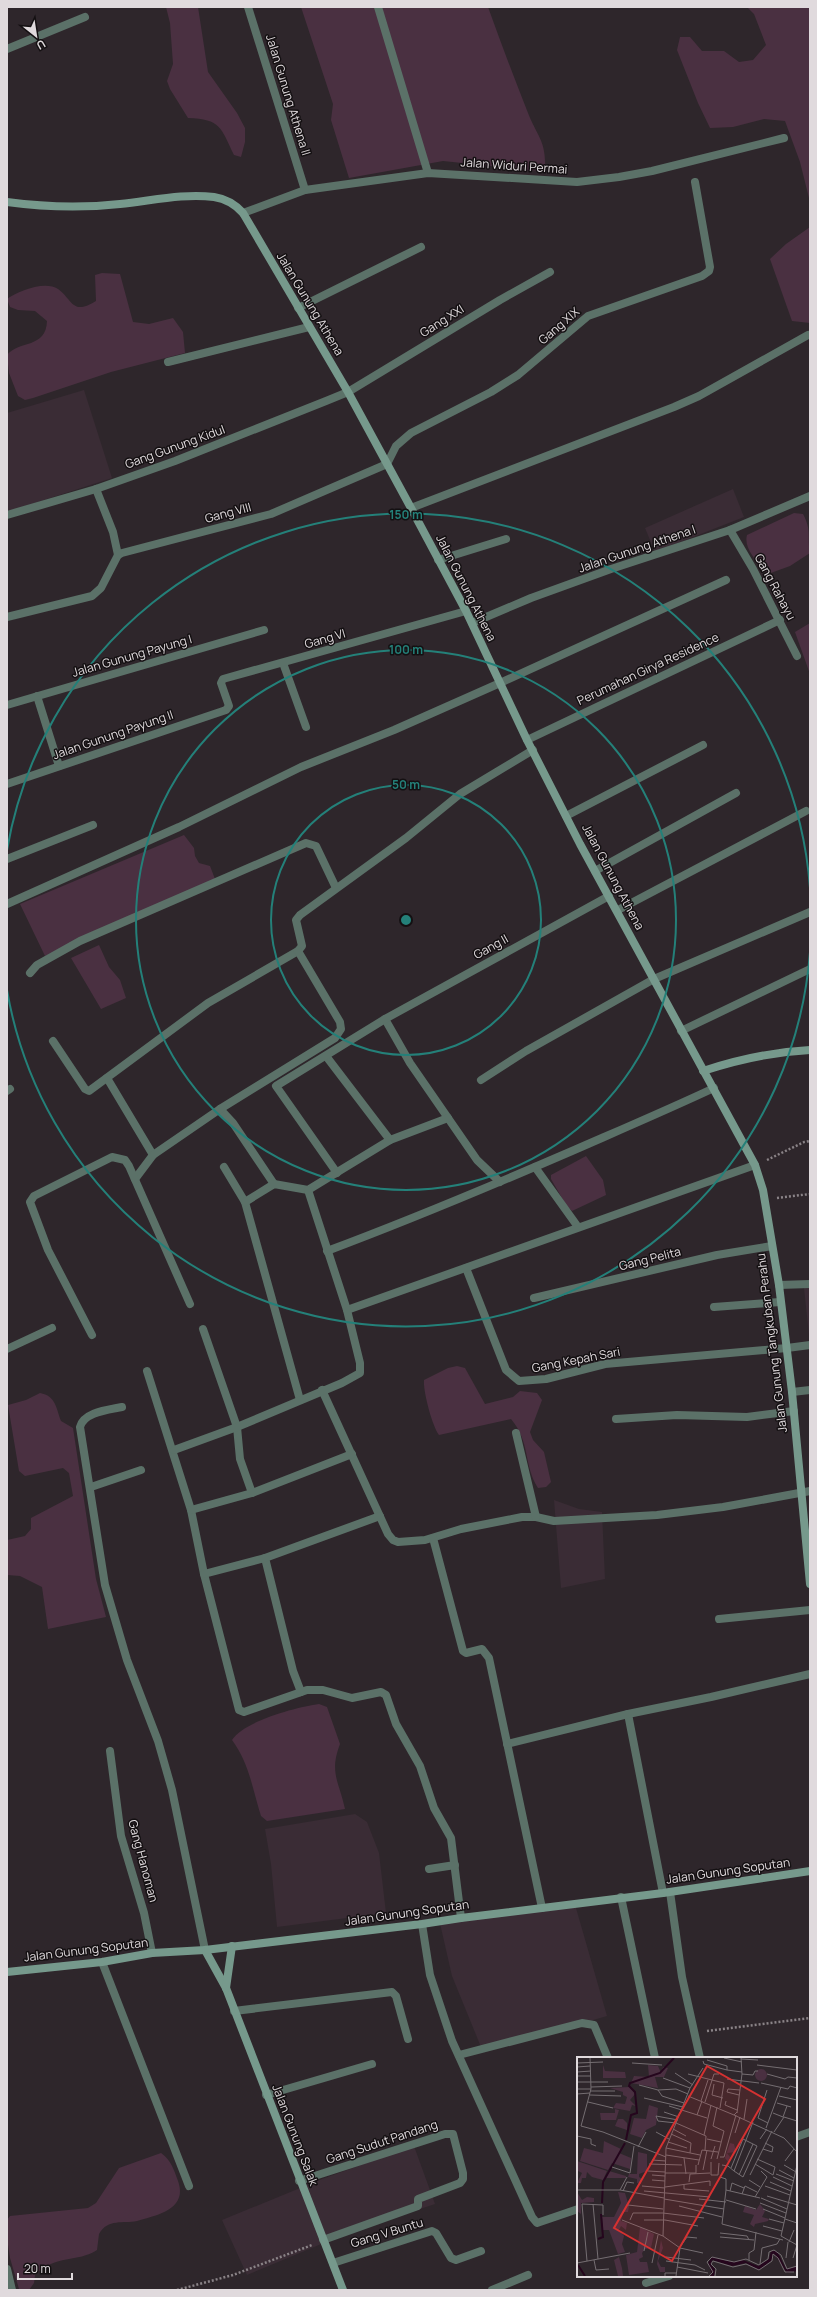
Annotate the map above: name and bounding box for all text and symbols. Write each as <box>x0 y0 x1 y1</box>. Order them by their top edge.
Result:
north arrow <box>16 16 56 56</box>
street label: Jalan Gunung Athena II <box>262 32 315 157</box>
text: U <box>34 37 48 54</box>
street label: Jalan Widuri Permai <box>460 153 568 178</box>
street label: Jalan Gunung Athena <box>273 249 348 359</box>
street label: Gang XXI <box>416 300 467 341</box>
street label: Gang XIX <box>535 303 583 348</box>
street label: Gang Gunung Kidul <box>122 421 227 473</box>
street label: Gang VIII <box>203 498 253 527</box>
text: 150 m <box>389 506 423 523</box>
street label: Jalan Gunung Athena I <box>576 520 698 577</box>
street label: Jalan Gunung Athena <box>432 532 501 644</box>
street label: Gang Rahayu <box>751 551 800 623</box>
street label: Gang VI <box>302 625 347 652</box>
street label: Perumahan Girya Residence <box>574 628 721 709</box>
street label: Jalan Gunung Payung I <box>70 630 194 681</box>
text: 100 m <box>389 641 423 658</box>
street label: Jalan Gunung Payung II <box>50 706 175 763</box>
text: 50 m <box>392 776 420 793</box>
street label: Jalan Gunung Athena <box>578 821 649 933</box>
centre of rings <box>399 913 413 927</box>
street label: Gang II <box>470 930 511 963</box>
street label: Gang Pelita <box>617 1243 683 1274</box>
street label: Jalan Gunung Tangkuban Perahu <box>752 1252 791 1434</box>
street label: Gang Kepah Sari <box>530 1343 622 1376</box>
street label: Gang Hanoman <box>124 1818 163 1904</box>
street label: Jalan Gunung Soputan <box>665 1853 791 1888</box>
street label: Jalan Gunung Soputan <box>344 1895 470 1930</box>
street label: Jalan Gunung Soputan <box>23 1933 149 1966</box>
inset map <box>577 2057 797 2277</box>
street label: Jalan Gunung Salak <box>268 2082 323 2189</box>
street label: Gang Sudut Pandang <box>324 2115 440 2168</box>
street label: Gang V Buntu <box>349 2213 425 2252</box>
scale bar <box>18 2255 72 2281</box>
text: 20 m <box>24 2260 51 2277</box>

